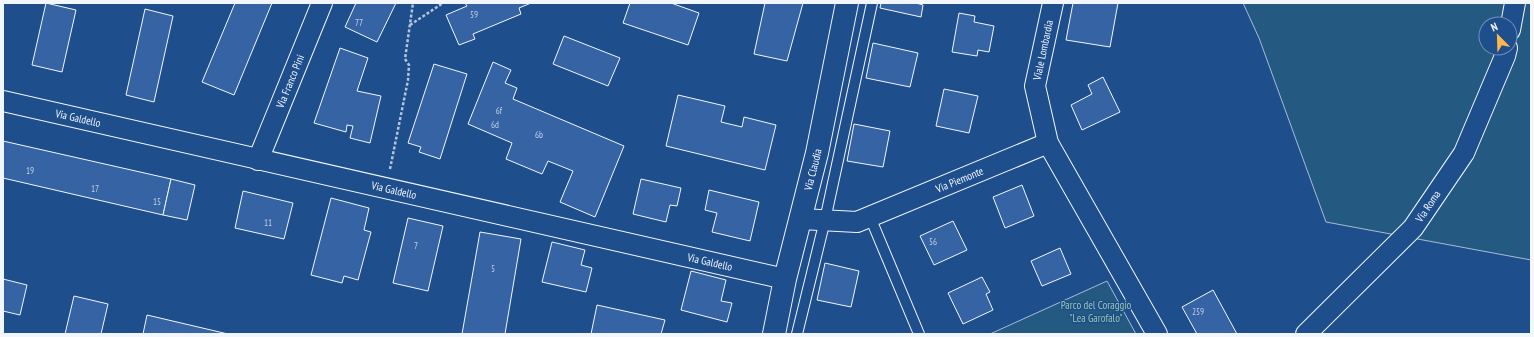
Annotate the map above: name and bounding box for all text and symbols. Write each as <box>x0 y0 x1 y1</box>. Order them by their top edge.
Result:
house number: 59 <box>470 9 478 20</box>
north arrow <box>1478 16 1518 56</box>
house number: 77 <box>355 17 363 28</box>
street label: Viale Lombardia <box>1030 19 1056 82</box>
text: N <box>1489 19 1500 34</box>
street label: Via Franco Pini <box>273 52 307 111</box>
house number: 6f <box>496 105 503 116</box>
street label: Via Galdello <box>53 106 102 130</box>
house number: 6d <box>491 119 499 130</box>
house number: 6b <box>535 129 543 140</box>
street label: Via Claudia <box>801 147 825 193</box>
street label: Via Piemonte <box>933 163 986 196</box>
house number: 19 <box>26 165 34 176</box>
street label: Via Galdello <box>369 178 418 202</box>
house number: 17 <box>91 183 99 194</box>
street label: Via Roma <box>1412 188 1444 226</box>
house number: 15 <box>153 196 161 207</box>
house number: 11 <box>264 217 272 228</box>
house number: 56 <box>929 236 937 247</box>
house number: 7 <box>414 240 418 251</box>
street label: Via Galdello <box>685 250 734 274</box>
house number: 5 <box>491 263 495 274</box>
park label: Parco del Coraggio "Lea Garofalo" <box>1061 298 1132 325</box>
house number: 259 <box>1192 306 1204 317</box>

